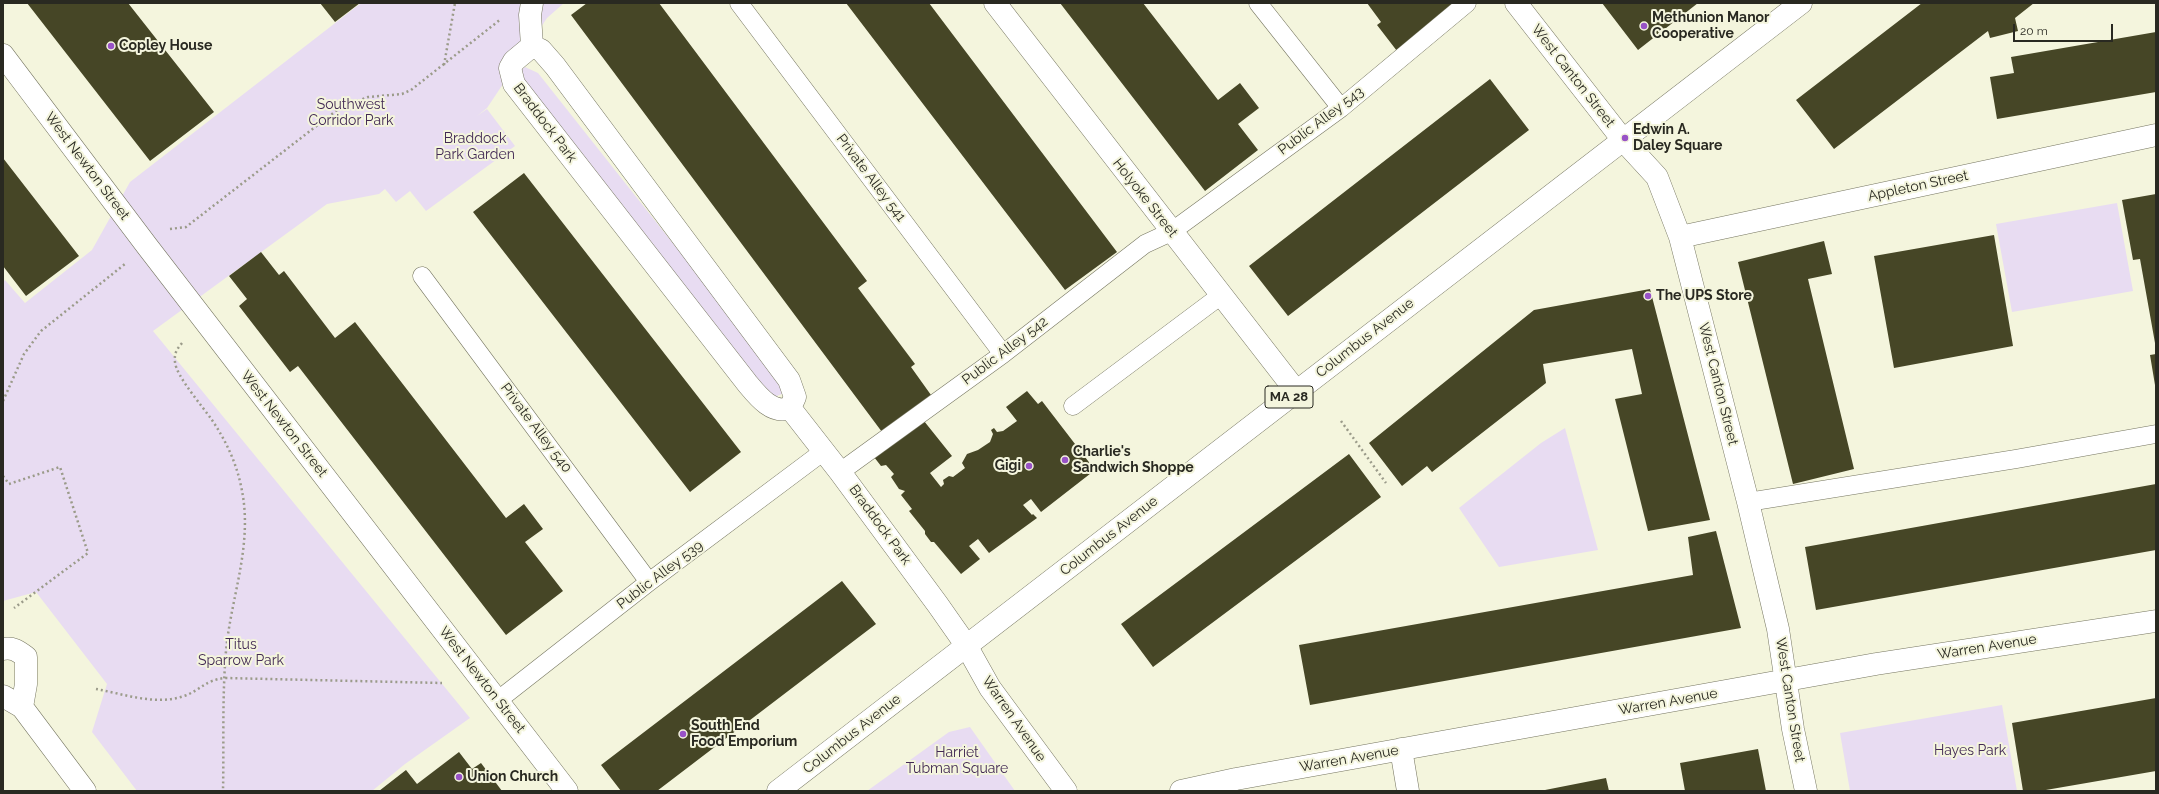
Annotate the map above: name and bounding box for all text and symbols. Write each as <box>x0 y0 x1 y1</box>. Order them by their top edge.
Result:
place label: Methunion Manor Cooperative <box>1652 10 1770 42</box>
scale bar <box>2015 16 2115 42</box>
street label: West Canton Street <box>1528 21 1618 131</box>
marker: Methunion Manor Cooperative <box>1639 21 1649 31</box>
text: 20 m <box>2020 24 2048 38</box>
place label: Copley House <box>119 38 212 54</box>
marker: Copley House <box>106 41 116 51</box>
street label: Braddock Park <box>510 80 580 166</box>
street label: Public Alley 543 <box>1275 83 1367 159</box>
park label: Southwest Corridor Park <box>309 97 393 130</box>
street label: West Newton Street <box>41 109 133 223</box>
place label: Edwin A. Daley Square <box>1633 122 1722 154</box>
park label: Braddock Park Garden <box>435 131 515 164</box>
street label: Private Alley 541 <box>833 131 909 225</box>
marker: Edwin A. Daley Square <box>1620 133 1630 143</box>
street label: Holyoke Street <box>1109 155 1181 241</box>
street label: Appleton Street <box>1866 167 1970 205</box>
place label: The UPS Store <box>1656 288 1752 304</box>
marker: The UPS Store <box>1643 291 1653 301</box>
street label: Columbus Avenue <box>1313 295 1417 381</box>
street label: Public Alley 542 <box>959 313 1051 389</box>
street label: West Canton Street <box>1695 321 1741 447</box>
street label: West Newton Street <box>237 367 331 481</box>
street label: Private Alley 540 <box>497 380 575 476</box>
road number: MA 28 <box>1265 386 1313 408</box>
place label: Charlie's Sandwich Shoppe <box>1073 444 1194 476</box>
marker: Charlie's Sandwich Shoppe <box>1060 455 1070 465</box>
place label: Gigi <box>995 458 1021 474</box>
marker: Gigi <box>1024 461 1034 471</box>
street label: Braddock Park <box>845 482 915 568</box>
street label: Columbus Avenue <box>1057 493 1161 579</box>
street label: Public Alley 539 <box>614 537 706 613</box>
street label: West Newton Street <box>435 623 529 737</box>
street label: Warren Avenue <box>1936 631 2038 663</box>
park label: Titus Sparrow Park <box>198 637 284 670</box>
street label: West Canton Street <box>1772 637 1808 763</box>
street label: Warren Avenue <box>978 673 1050 765</box>
street label: Warren Avenue <box>1617 685 1719 719</box>
street label: Columbus Avenue <box>800 691 904 777</box>
place label: South End Food Emporium <box>691 718 797 750</box>
marker: South End Food Emporium <box>678 729 688 739</box>
street label: Warren Avenue <box>1298 742 1400 776</box>
park label: Hayes Park <box>1934 743 2006 759</box>
park label: Harriet Tubman Square <box>906 745 1008 778</box>
place label: Union Church <box>467 769 558 785</box>
marker: Union Church <box>454 772 464 782</box>

